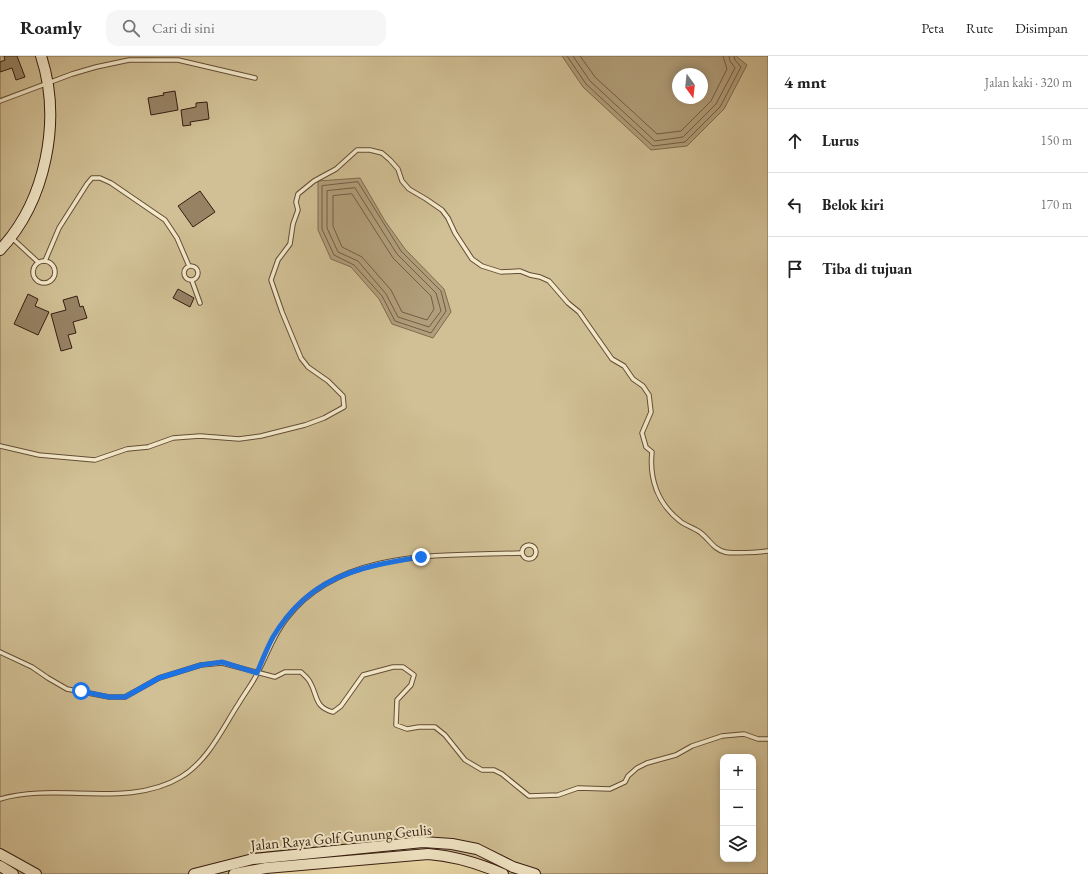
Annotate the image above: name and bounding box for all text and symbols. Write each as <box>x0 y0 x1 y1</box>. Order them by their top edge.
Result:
search box <box>106 10 386 46</box>
text: Roamly <box>20 15 82 40</box>
icon: search <box>120 17 142 39</box>
text: Cari di sini <box>152 18 215 37</box>
text: Peta <box>922 19 944 37</box>
text: Rute <box>966 19 993 37</box>
text: Disimpan <box>1015 19 1068 37</box>
north arrow <box>672 68 708 104</box>
text: 4 mnt <box>784 71 826 93</box>
text: Jalan kaki · 320 m <box>985 74 1072 91</box>
icon: ahead <box>784 130 806 152</box>
text: Lurus <box>822 131 859 150</box>
text: 150 m <box>1041 132 1072 149</box>
icon: left <box>784 194 806 216</box>
text: Belok kiri <box>822 195 884 214</box>
text: 170 m <box>1041 196 1072 213</box>
icon: arrive <box>784 258 806 280</box>
text: Tiba di tujuan <box>822 259 912 278</box>
route end <box>412 548 430 566</box>
route start <box>72 682 90 700</box>
map controls <box>720 754 756 862</box>
button: + <box>720 754 756 790</box>
button: − <box>720 790 756 826</box>
street label: Jalan Raya Golf Gunung Geulis <box>248 820 433 855</box>
button: layers <box>720 826 756 862</box>

